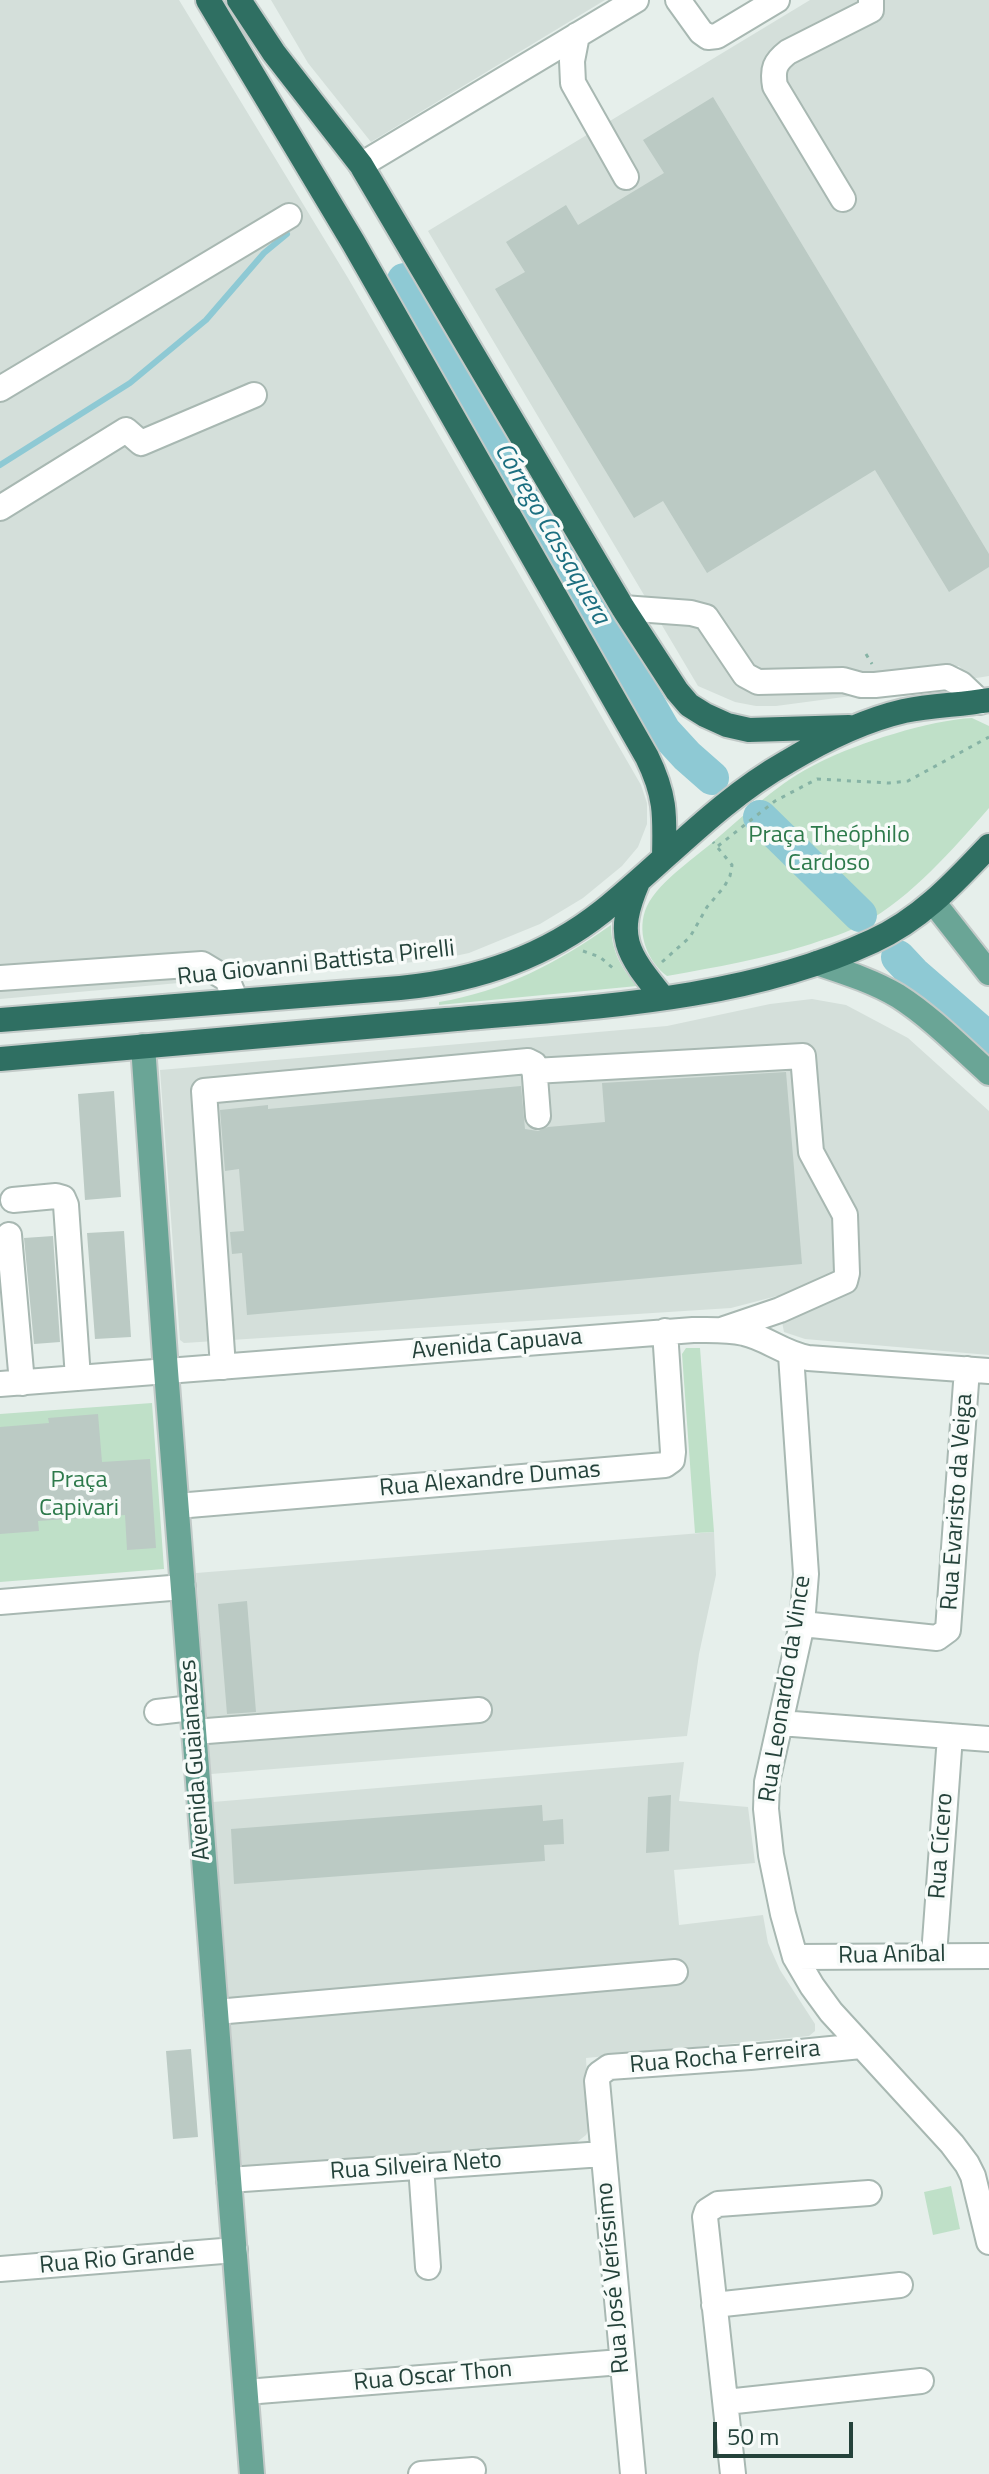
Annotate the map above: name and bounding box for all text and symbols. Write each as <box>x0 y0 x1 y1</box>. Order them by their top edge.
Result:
water label: Córrego Cassaquera <box>486 438 616 630</box>
park label: Praça Theóphilo Cardoso <box>748 822 910 878</box>
street label: Rua Giovanni Battista Pirelli <box>176 935 456 993</box>
street label: Avenida Capuava <box>410 1323 584 1367</box>
street label: Rua Evaristo da Veiga <box>936 1393 980 1611</box>
street label: Rua Alexandre Dumas <box>378 1456 602 1504</box>
park label: Praça Capivari <box>39 1467 119 1523</box>
street label: Rua Leonardo da Vince <box>754 1574 818 1804</box>
street label: Avenida Guaianazes <box>175 1659 217 1861</box>
street label: Rua Cícero <box>924 1792 960 1900</box>
street label: Rua Aníbal <box>838 1941 946 1971</box>
street label: Rua Rocha Ferreira <box>629 2035 821 2081</box>
street label: Rua Silveira Neto <box>329 2147 503 2187</box>
street label: Rua José Veríssimo <box>591 2181 637 2375</box>
street label: Rua Rio Grande <box>38 2239 196 2281</box>
street label: Rua Oscar Thon <box>353 2356 513 2398</box>
scale bar <box>717 2406 857 2456</box>
text: 50 m <box>727 2418 779 2454</box>

